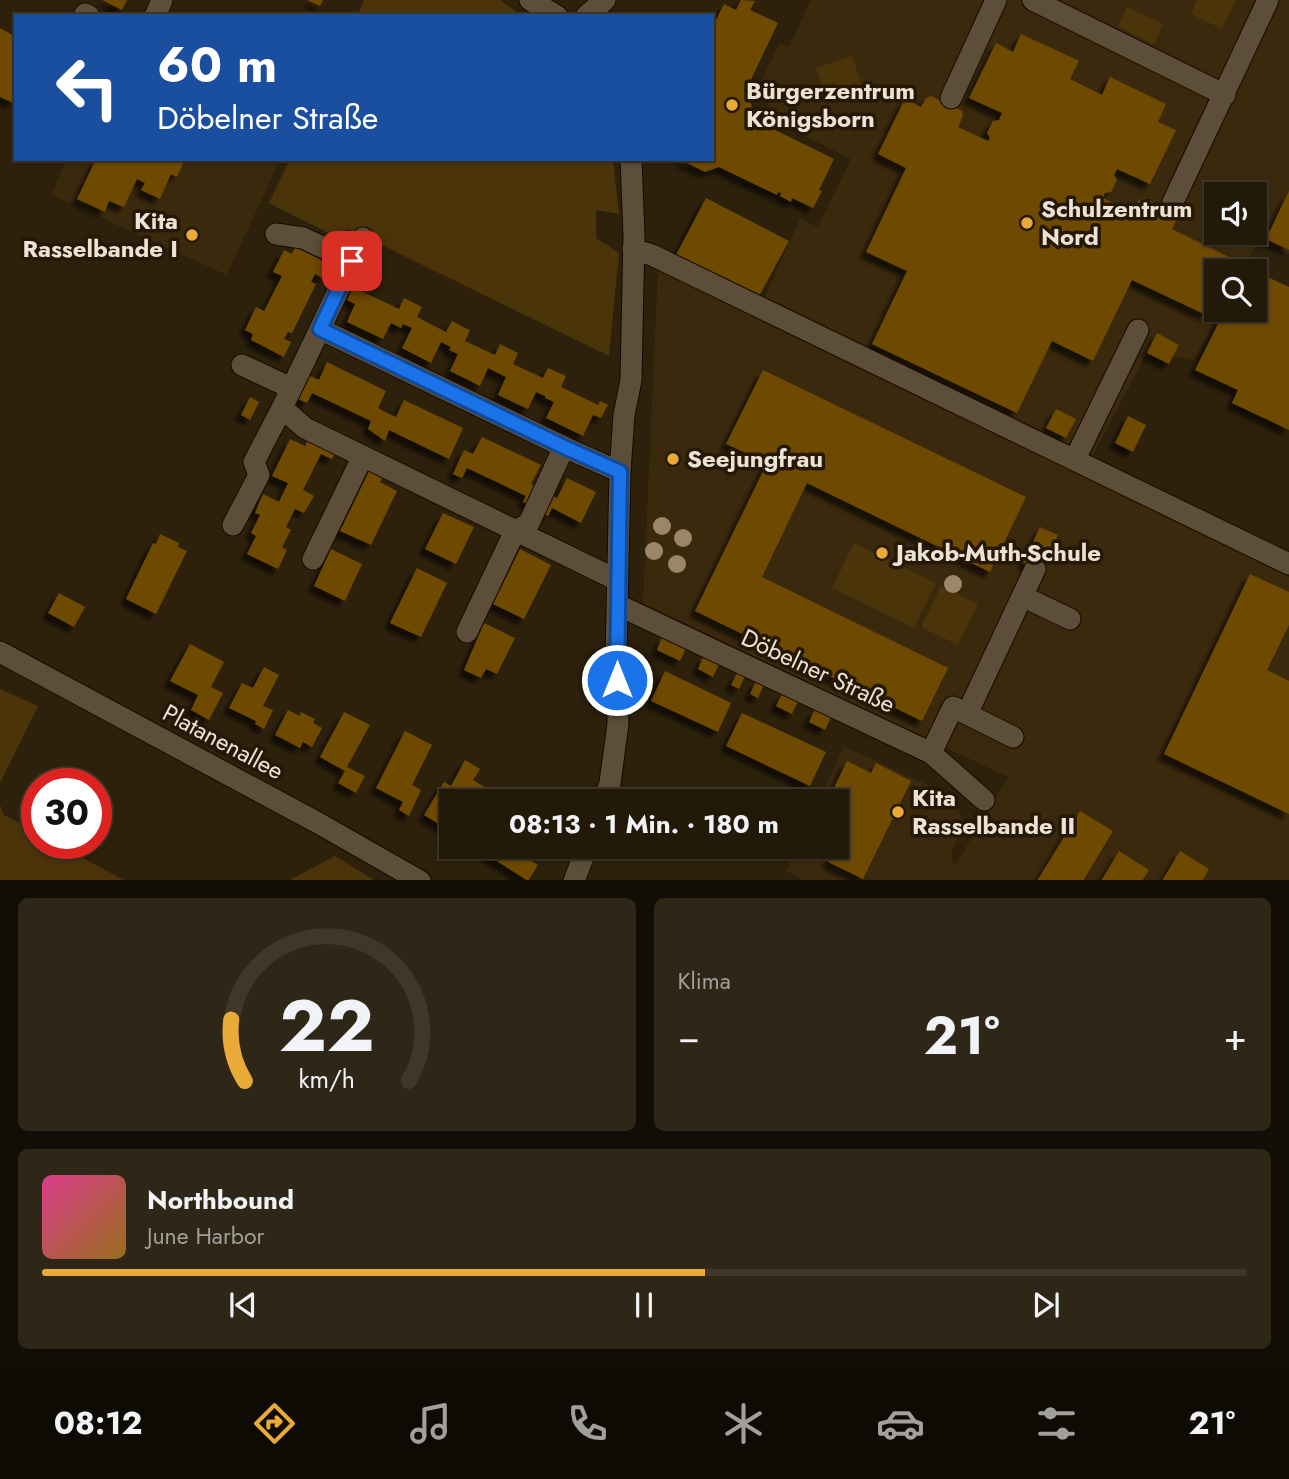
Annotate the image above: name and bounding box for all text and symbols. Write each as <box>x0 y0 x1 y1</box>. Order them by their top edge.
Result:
text: 60 m <box>157 30 277 100</box>
icon: left <box>42 42 133 133</box>
place label: Bürgerzentrum Königsborn <box>746 73 915 136</box>
text: Döbelner Straße <box>157 95 378 141</box>
marker: Bürgerzentrum Königsborn <box>724 97 740 113</box>
map controls <box>1204 182 1267 322</box>
button: sound <box>1204 182 1267 245</box>
place label: Schulzentrum Nord <box>1041 191 1193 254</box>
place label: Kita Rasselbande I <box>22 203 178 266</box>
marker: Schulzentrum Nord <box>1019 215 1035 231</box>
marker: Kita Rasselbande I <box>184 227 200 243</box>
pin <box>322 231 382 291</box>
icon: arrive <box>333 242 371 280</box>
button: search <box>1204 259 1267 322</box>
place label: Seejungfrau <box>687 441 823 476</box>
marker: Seejungfrau <box>665 451 681 467</box>
place label: Jakob-Muth-Schule <box>892 535 1101 570</box>
marker: Jakob-Muth-Schule <box>874 545 890 561</box>
street label: Döbelner Straße <box>736 620 901 721</box>
position arrow <box>580 643 654 717</box>
street label: Platanenallee <box>157 695 290 788</box>
speed limit sign: 30 <box>21 768 112 859</box>
place label: Kita Rasselbande II <box>912 780 1075 843</box>
marker: Kita Rasselbande II <box>890 804 906 820</box>
text: 08:13 · 1 Min. · 180 m <box>509 805 779 843</box>
text: Klima <box>678 964 731 998</box>
text: 22 <box>279 973 375 1078</box>
text: 21° <box>924 998 1000 1074</box>
text: − <box>678 1009 700 1064</box>
text: + <box>1224 1009 1247 1064</box>
text: km/h <box>298 1060 355 1096</box>
text: Northbound <box>147 1181 294 1219</box>
text: June Harbor <box>147 1219 264 1253</box>
icon: previous <box>224 1286 262 1324</box>
icon: pause <box>625 1286 663 1324</box>
icon: next <box>1027 1286 1065 1324</box>
icon: directions <box>250 1399 299 1448</box>
icon: music <box>406 1399 455 1448</box>
icon: phone <box>563 1399 612 1448</box>
icon: climate <box>719 1399 768 1448</box>
icon: car <box>876 1399 925 1448</box>
icon: filters <box>1032 1399 1081 1448</box>
text: 08:12 <box>54 1400 143 1446</box>
text: 21° <box>1188 1400 1235 1446</box>

